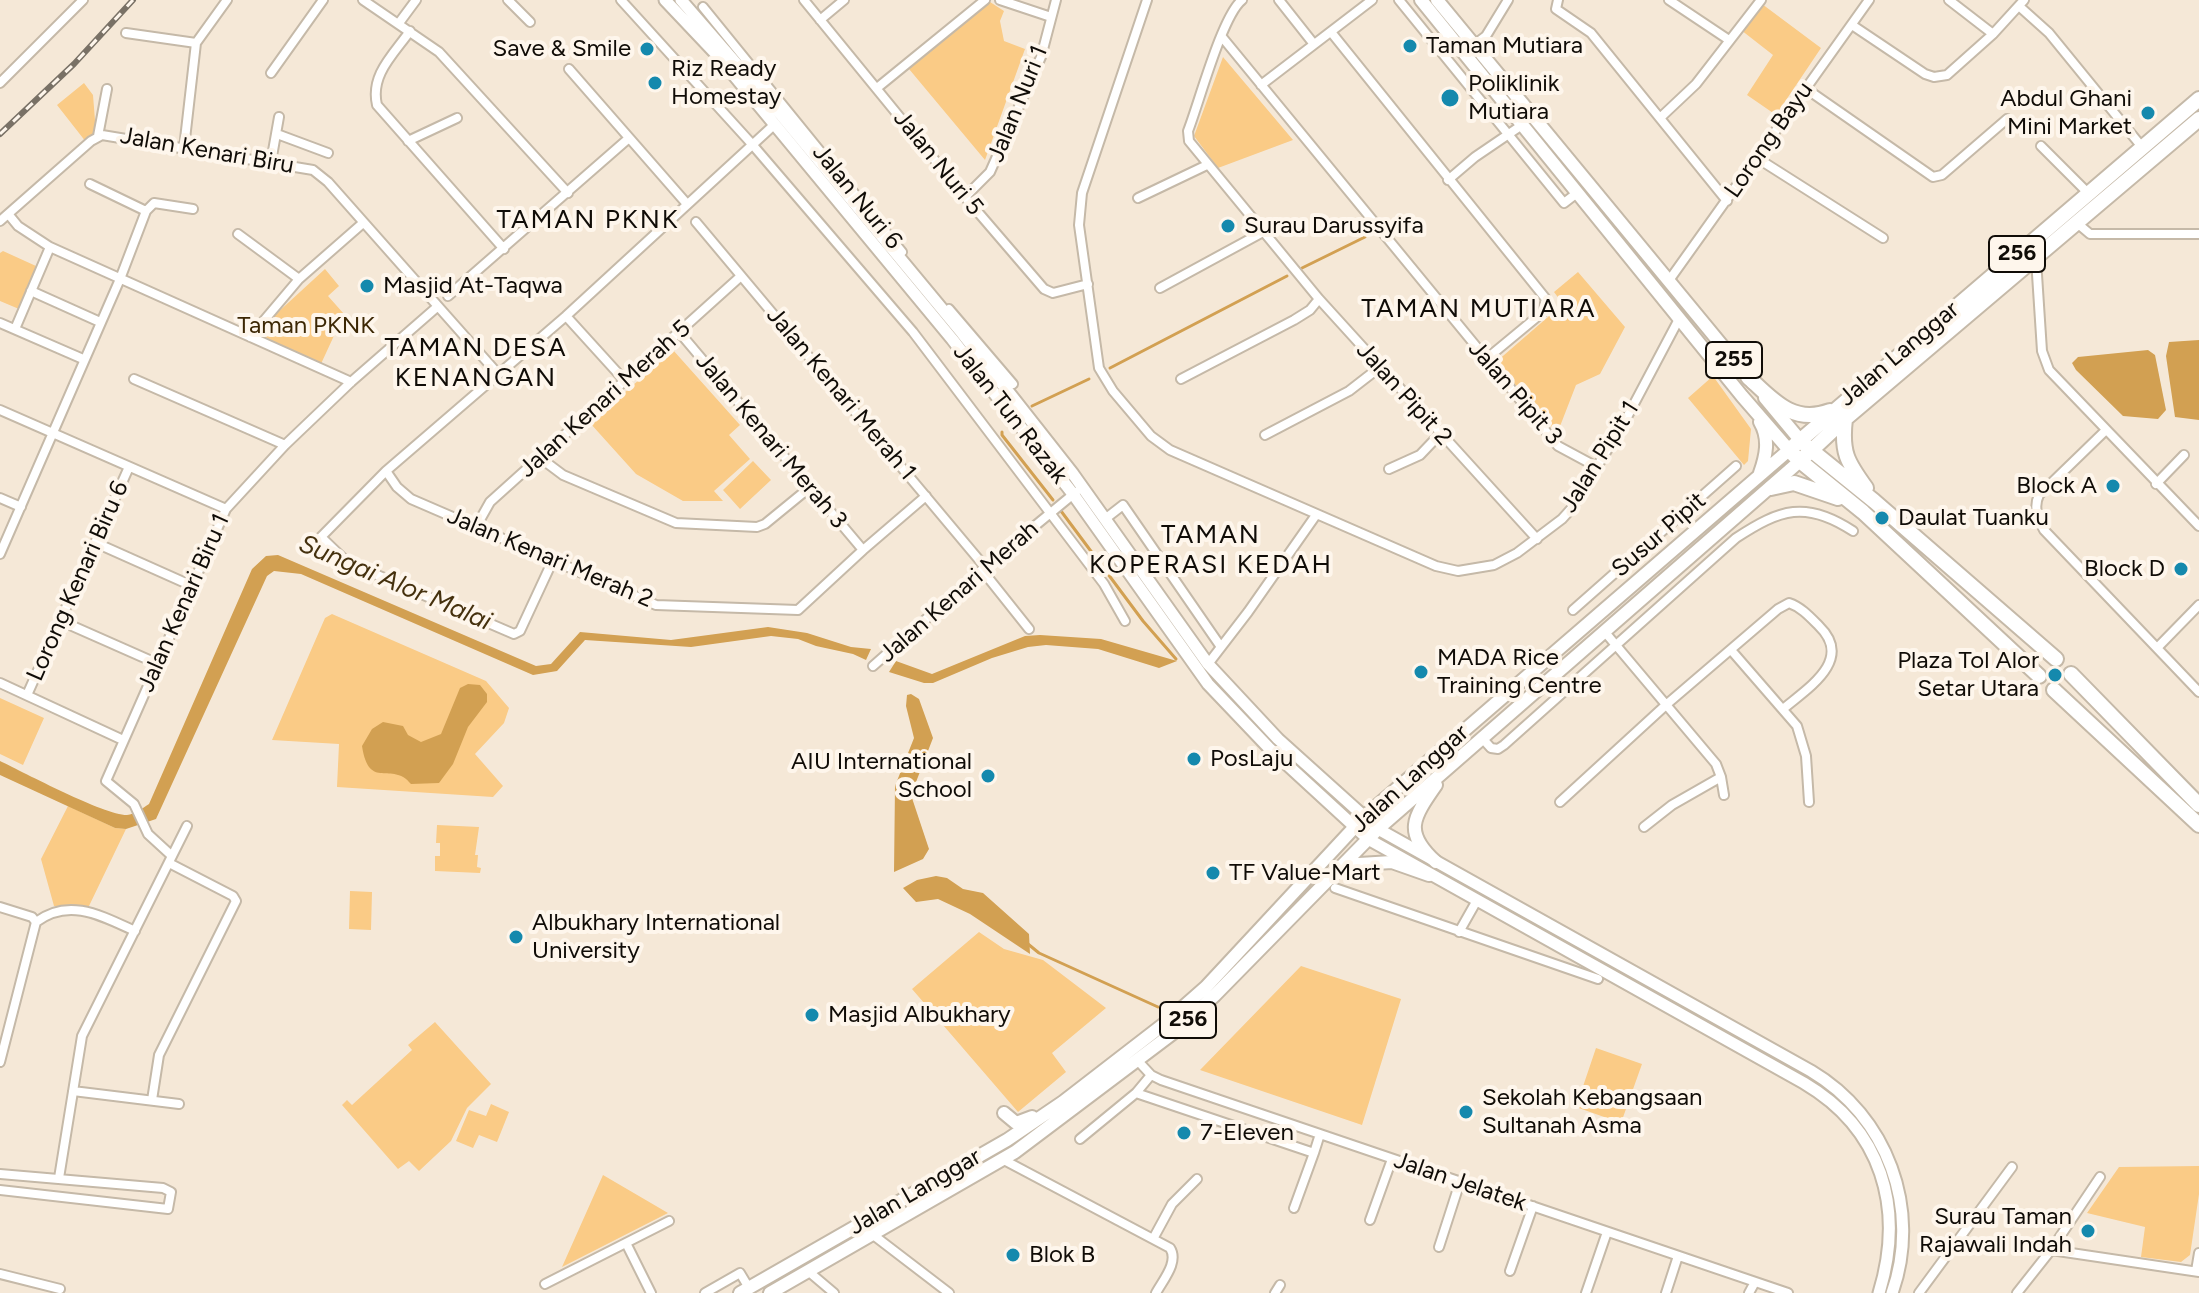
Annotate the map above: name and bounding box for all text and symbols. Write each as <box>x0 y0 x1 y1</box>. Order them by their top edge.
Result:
place label: Taman Mutiara <box>1426 32 1583 60</box>
place label: Save & Smile <box>492 35 631 63</box>
marker: Taman Mutiara <box>1401 37 1419 55</box>
marker: Save & Smile <box>638 40 656 58</box>
street label: Jalan Nuri 1 <box>982 42 1054 166</box>
place label: Riz Ready Homestay <box>671 55 781 111</box>
place label: Poliklinik Mutiara <box>1468 70 1560 126</box>
marker: Riz Ready Homestay <box>646 74 664 92</box>
street label: Lorong Bayu <box>1719 77 1819 203</box>
place label: Abdul Ghani Mini Market <box>2000 85 2132 141</box>
marker: Poliklinik Mutiara <box>1439 87 1461 109</box>
marker: Abdul Ghani Mini Market <box>2139 104 2157 122</box>
street label: Jalan Nuri 5 <box>887 105 989 221</box>
street label: Jalan Kenari Biru <box>118 122 296 180</box>
street label: Jalan Nuri 6 <box>806 139 908 255</box>
district label: TAMAN PKNK <box>496 204 680 236</box>
place label: Surau Darussyifa <box>1244 212 1424 240</box>
marker: Surau Darussyifa <box>1219 217 1237 235</box>
road number: 256 <box>1989 236 2045 272</box>
place label: Masjid At-Taqwa <box>383 272 563 300</box>
marker: Masjid At-Taqwa <box>358 277 376 295</box>
district label: TAMAN MUTIARA <box>1361 293 1597 325</box>
street label: Jalan Langgar <box>1833 295 1965 413</box>
street label: Jalan Kenari Merah 1 <box>760 302 922 486</box>
park label: Taman PKNK <box>237 312 375 340</box>
street label: Jalan Kenari Merah 5 <box>513 314 697 484</box>
district label: TAMAN DESA KENANGAN <box>384 332 568 394</box>
street label: Jalan Pipit 3 <box>1462 335 1568 451</box>
street label: Jalan Pipit 2 <box>1350 336 1458 452</box>
street label: Jalan Tun Razak <box>947 338 1073 490</box>
road number: 255 <box>1706 342 1762 378</box>
street label: Jalan Kenari Merah 3 <box>689 347 853 535</box>
street label: Jalan Pipit 1 <box>1555 396 1645 518</box>
place label: Block A <box>2016 472 2097 500</box>
street label: Lorong Kenari Biru 6 <box>21 477 135 685</box>
marker: Block A <box>2104 477 2122 495</box>
street label: Susur Pipit <box>1606 486 1712 584</box>
street label: Jalan Kenari Merah 2 <box>443 502 657 614</box>
place label: Daulat Tuanku <box>1898 504 2049 532</box>
marker: Daulat Tuanku <box>1873 509 1891 527</box>
street label: Jalan Kenari Biru 1 <box>132 510 236 696</box>
street label: Jalan Kenari Merah <box>874 515 1044 669</box>
district label: TAMAN KOPERASI KEDAH <box>1089 519 1333 580</box>
water label: Sungai Alor Malai <box>294 528 496 638</box>
place label: Block D <box>2084 555 2165 583</box>
marker: Block D <box>2172 560 2190 578</box>
place label: MADA Rice Training Centre <box>1437 644 1602 700</box>
place label: Plaza Tol Alor Setar Utara <box>1897 647 2039 703</box>
marker: MADA Rice Training Centre <box>1412 663 1430 681</box>
marker: Plaza Tol Alor Setar Utara <box>2046 666 2064 684</box>
street label: Jalan Langgar <box>1345 719 1475 839</box>
place label: PosLaju <box>1210 745 1293 773</box>
place label: AIU International School <box>791 748 972 804</box>
marker: PosLaju <box>1185 750 1203 768</box>
marker: AIU International School <box>979 767 997 785</box>
place label: TF Value-Mart <box>1229 859 1381 887</box>
marker: TF Value-Mart <box>1204 864 1222 882</box>
place label: Albukhary International University <box>532 909 780 965</box>
marker: Albukhary International University <box>507 928 525 946</box>
place label: Masjid Albukhary <box>828 1001 1011 1029</box>
road number: 256 <box>1160 1002 1216 1038</box>
marker: Masjid Albukhary <box>803 1006 821 1024</box>
place label: Sekolah Kebangsaan Sultanah Asma <box>1482 1084 1702 1140</box>
marker: Sekolah Kebangsaan Sultanah Asma <box>1457 1103 1475 1121</box>
place label: 7-Eleven <box>1200 1119 1294 1147</box>
marker: 7-Eleven <box>1175 1124 1193 1142</box>
street label: Jalan Langgar <box>844 1143 986 1241</box>
street label: Jalan Jelatek <box>1390 1146 1530 1218</box>
place label: Surau Taman Rajawali Indah <box>1919 1203 2072 1259</box>
marker: Surau Taman Rajawali Indah <box>2079 1222 2097 1240</box>
place label: Blok B <box>1029 1241 1095 1269</box>
marker: Blok B <box>1004 1246 1022 1264</box>

